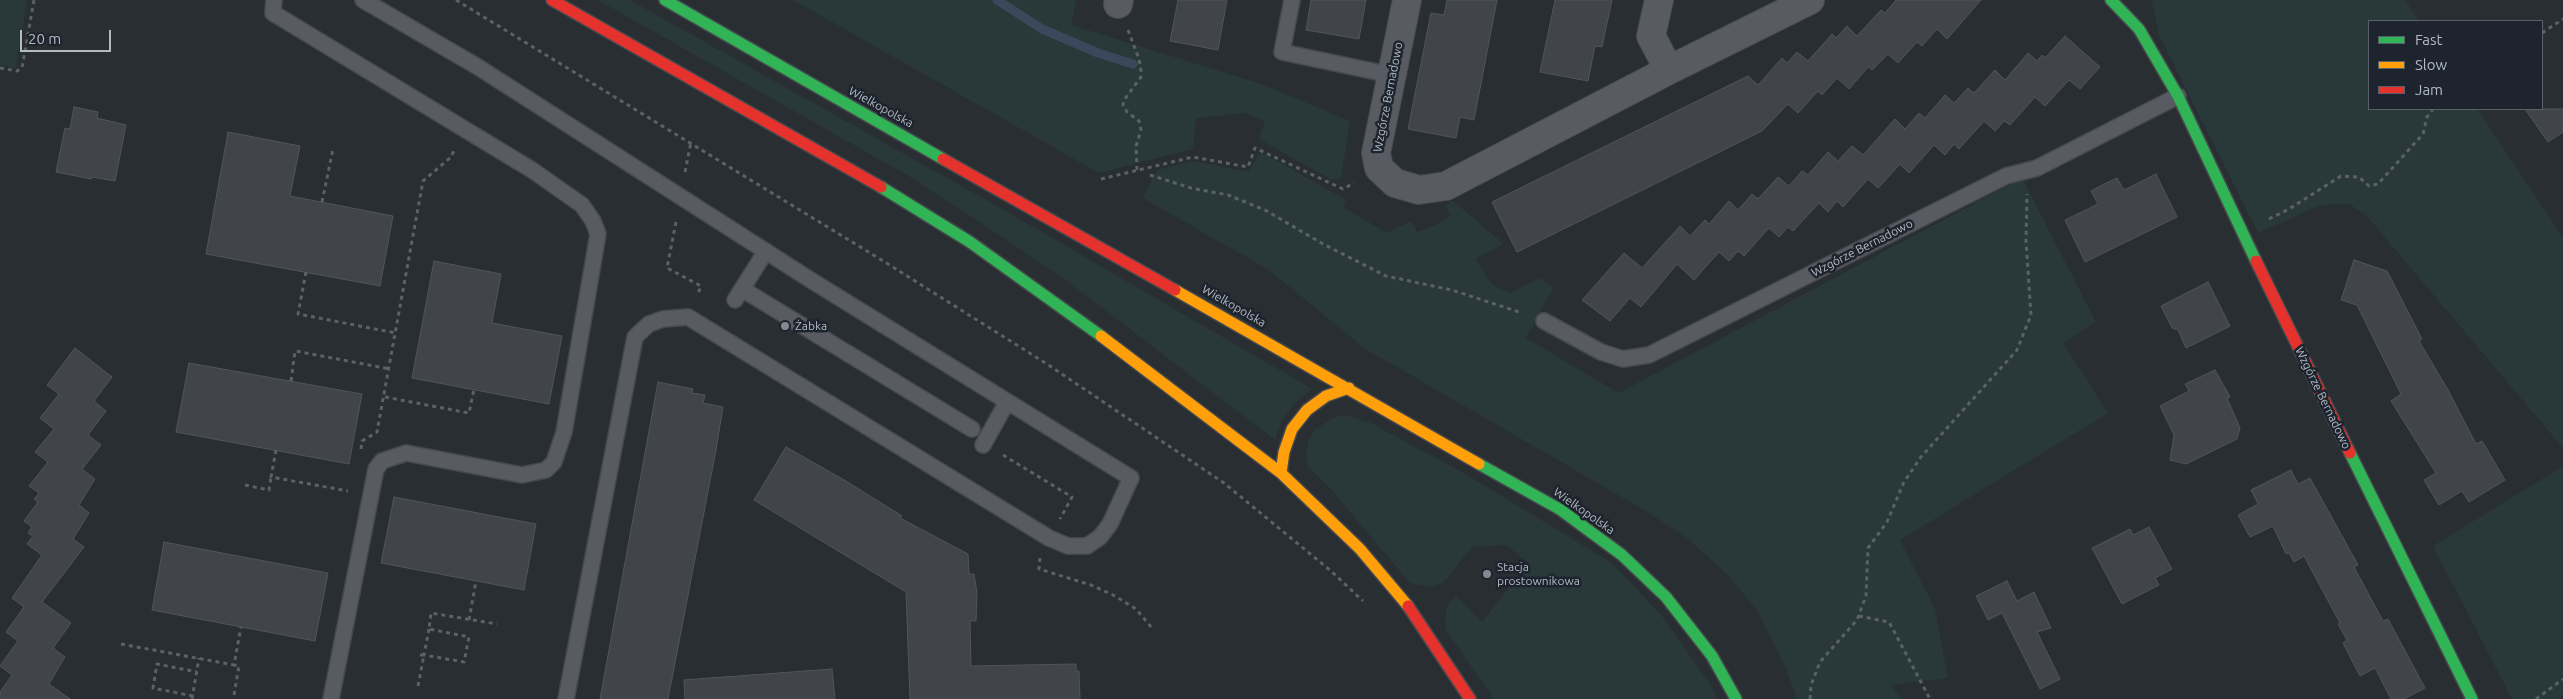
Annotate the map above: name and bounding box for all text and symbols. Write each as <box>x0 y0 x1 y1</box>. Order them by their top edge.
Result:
scale bar <box>22 20 114 52</box>
legend <box>2368 20 2543 110</box>
text: 20 m <box>28 30 61 47</box>
text: Fast <box>2415 31 2442 48</box>
street label: Wzgórze Bernadowo <box>1370 41 1406 153</box>
text: Slow <box>2415 56 2447 73</box>
text: Jam <box>2415 81 2443 98</box>
street label: Wielkopolska <box>846 83 916 131</box>
street label: Wzgórze Bernadowo <box>1809 216 1915 280</box>
street label: Wielkopolska <box>1199 282 1269 330</box>
place label: Żabka <box>795 319 827 333</box>
marker: Żabka <box>779 320 791 332</box>
street label: Wzgórze Bernadowo <box>2292 345 2354 451</box>
street label: Wielkopolska <box>1551 485 1617 537</box>
place label: Stacja prostownikowa <box>1497 560 1580 588</box>
marker: Stacja prostownikowa <box>1481 568 1493 580</box>

